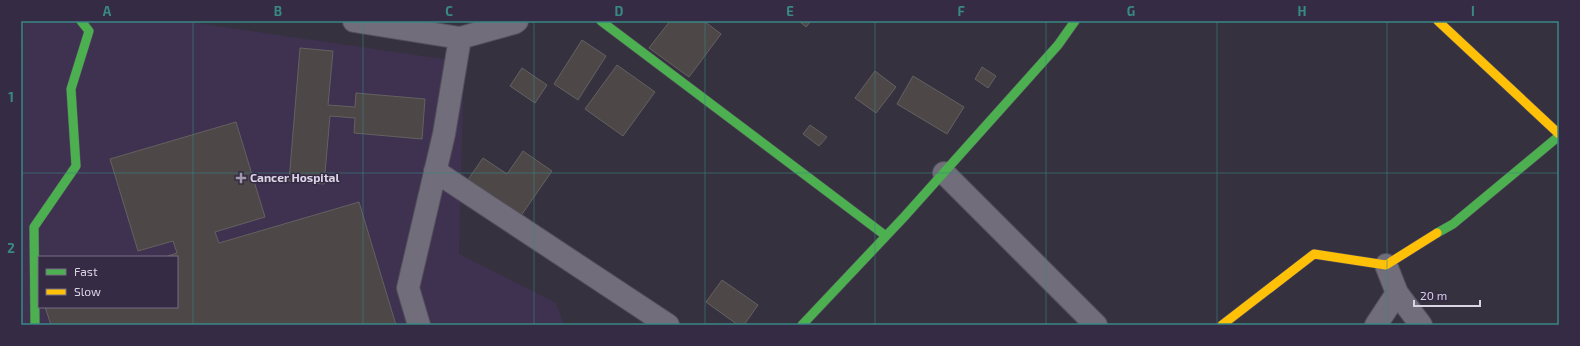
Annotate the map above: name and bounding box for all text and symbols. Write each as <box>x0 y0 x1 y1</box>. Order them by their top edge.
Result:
text: A <box>103 3 112 19</box>
text: B <box>274 3 282 19</box>
text: C <box>445 3 453 19</box>
text: D <box>615 3 624 19</box>
text: E <box>786 3 794 19</box>
text: F <box>957 3 965 19</box>
text: G <box>1127 3 1135 19</box>
text: H <box>1298 3 1307 19</box>
text: I <box>1471 3 1475 19</box>
text: 1 <box>8 89 14 105</box>
place label: Cancer Hospital <box>250 170 339 184</box>
marker: Cancer Hospital <box>235 172 247 184</box>
text: 2 <box>7 240 15 256</box>
legend <box>38 256 178 308</box>
text: Fast <box>74 264 98 278</box>
scale bar <box>1414 282 1480 308</box>
text: Slow <box>74 284 101 298</box>
text: 20 m <box>1420 288 1447 302</box>

